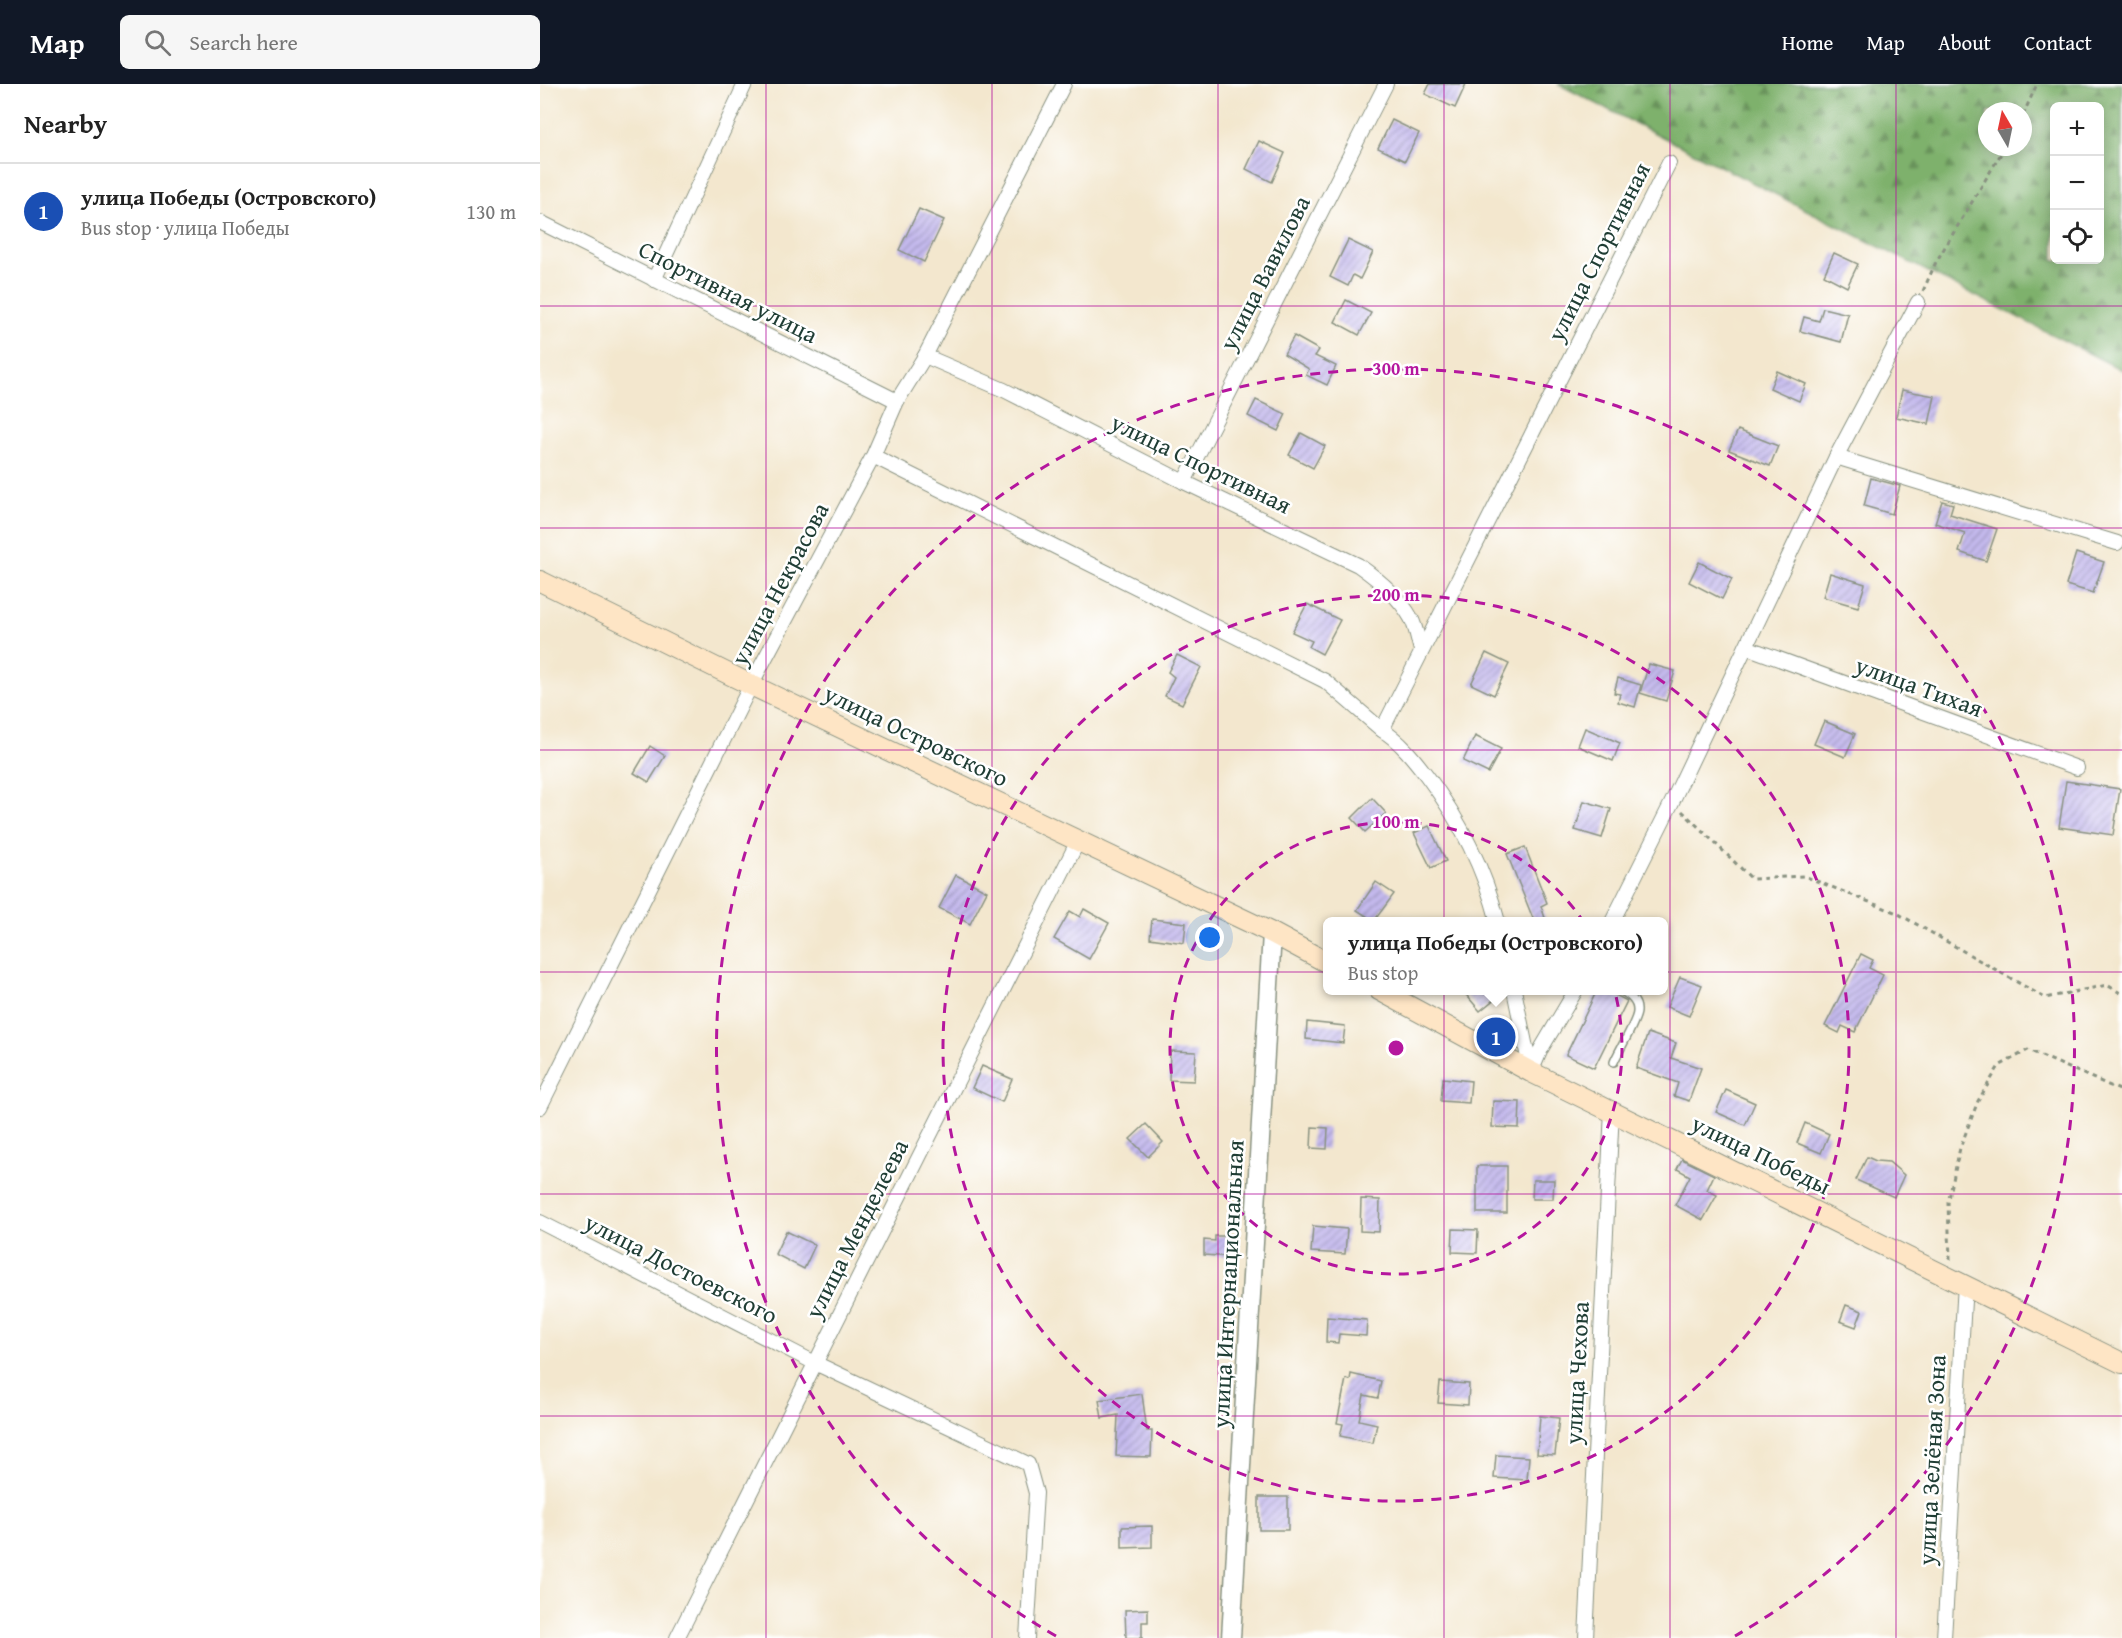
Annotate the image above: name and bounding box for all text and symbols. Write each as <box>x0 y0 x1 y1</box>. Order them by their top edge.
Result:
search box <box>120 15 540 69</box>
text: Map <box>30 22 84 63</box>
icon: search <box>141 26 174 59</box>
text: Search here <box>189 26 298 58</box>
text: Home <box>1782 27 1833 58</box>
text: Map <box>1866 27 1905 58</box>
text: About <box>1938 27 1991 58</box>
text: Contact <box>2024 27 2092 58</box>
north arrow <box>1978 102 2032 156</box>
map controls <box>2050 102 2104 264</box>
button: + <box>2050 102 2104 156</box>
text: Nearby <box>24 104 107 143</box>
street label: улица Спортивная <box>1538 156 1659 348</box>
button: − <box>2050 156 2104 210</box>
text: улица Победы (Островского) <box>81 181 376 213</box>
street label: улица Вавилова <box>1210 189 1319 357</box>
text: 1 <box>38 197 49 226</box>
text: 130 m <box>466 197 516 226</box>
button: locate <box>2050 210 2104 264</box>
text: Bus stop · улица Победы <box>81 213 290 242</box>
street label: Спортивная улица <box>633 231 824 352</box>
text: 300 m <box>1372 355 1420 382</box>
street label: улица Спортивная <box>1104 404 1297 522</box>
street label: улица Некрасова <box>721 495 838 672</box>
text: 200 m <box>1372 581 1420 608</box>
street label: улица Тихая <box>1849 647 1988 726</box>
street label: улица Островского <box>817 675 1014 795</box>
text: 100 m <box>1372 808 1420 835</box>
popup <box>1323 917 1668 995</box>
your location <box>1195 923 1224 952</box>
text: улица Победы (Островского) <box>1348 926 1643 958</box>
text: Bus stop <box>1348 958 1418 987</box>
pin: 1 <box>1476 1014 1516 1060</box>
centre of rings <box>1386 1038 1406 1058</box>
street label: улица Победы <box>1685 1105 1837 1204</box>
street label: улица Менделеева <box>796 1132 917 1325</box>
street label: улица Интернациональная <box>1202 1139 1253 1430</box>
street label: улица Достоевского <box>578 1204 784 1332</box>
street label: улица Чехова <box>1555 1300 1598 1447</box>
street label: улица Зелёная Зона <box>1908 1353 1955 1567</box>

